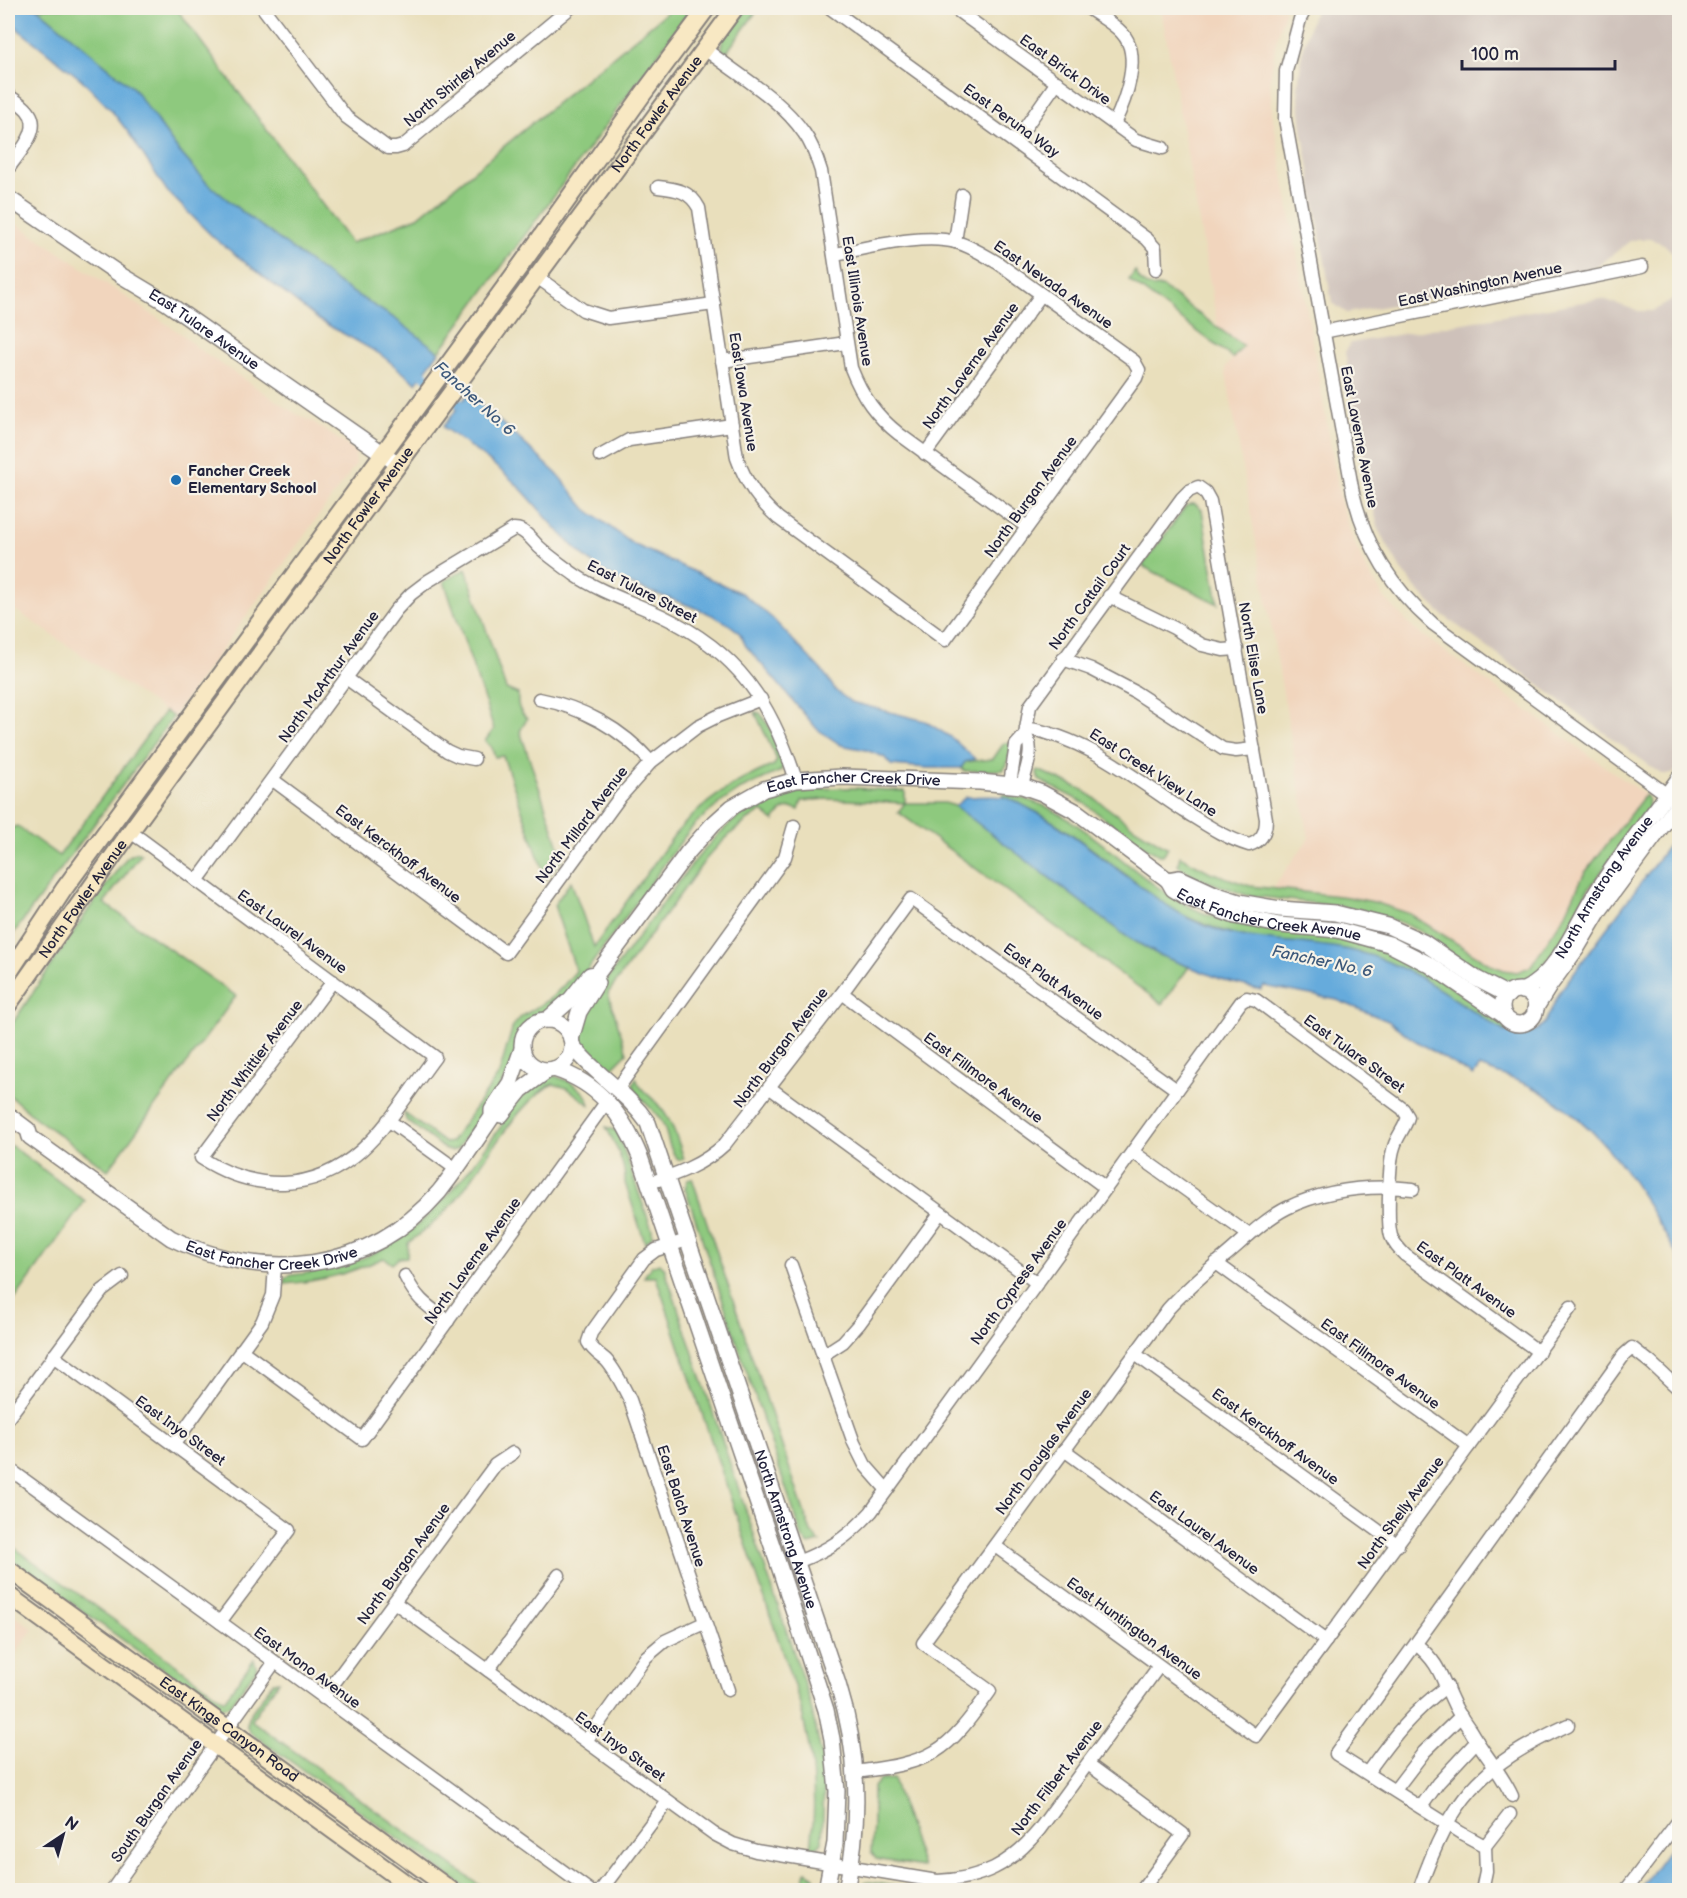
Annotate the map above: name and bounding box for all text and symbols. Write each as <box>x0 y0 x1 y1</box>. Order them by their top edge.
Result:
street label: North Shirley Avenue <box>400 27 520 131</box>
street label: East Brick Drive <box>1016 30 1114 110</box>
scale bar <box>1462 33 1615 71</box>
text: 100 m <box>1471 44 1519 65</box>
street label: North Fowler Avenue <box>607 52 706 177</box>
street label: East Peruna Way <box>959 80 1063 162</box>
street label: East Illinois Avenue <box>837 235 877 368</box>
street label: East Nevada Avenue <box>990 237 1117 333</box>
street label: East Washington Avenue <box>1396 258 1564 312</box>
street label: East Tulare Avenue <box>145 285 263 374</box>
street label: North Laverne Avenue <box>919 299 1023 433</box>
street label: East Iowa Avenue <box>724 331 762 453</box>
water label: Fancher No. 6 <box>430 358 519 440</box>
street label: East Laverne Avenue <box>1336 364 1382 510</box>
street label: North Burgan Avenue <box>980 432 1082 562</box>
street label: North Fowler Avenue <box>319 443 418 568</box>
place label: Fancher Creek Elementary School <box>188 462 316 498</box>
marker: Fancher Creek Elementary School <box>169 473 183 487</box>
street label: North Cattail Court <box>1045 540 1135 654</box>
street label: East Tulare Street <box>584 556 701 628</box>
street label: North Elise Lane <box>1234 600 1272 716</box>
street label: North McArthur Avenue <box>275 607 383 747</box>
street label: East Creek View Lane <box>1085 725 1221 822</box>
street label: North Millard Avenue <box>532 763 632 887</box>
street label: East Fancher Creek Drive <box>764 768 941 797</box>
street label: East Kerckhoff Avenue <box>331 800 465 908</box>
street label: North Armstrong Avenue <box>1551 812 1657 962</box>
street label: North Fowler Avenue <box>34 835 131 962</box>
street label: East Fancher Creek Avenue <box>1173 884 1364 945</box>
street label: East Laurel Avenue <box>233 886 351 978</box>
street label: East Platt Avenue <box>999 939 1107 1025</box>
water label: Fancher No. 6 <box>1270 942 1374 982</box>
street label: North Burgan Avenue <box>729 984 833 1112</box>
street label: North Whittier Avenue <box>203 996 307 1126</box>
street label: East Tulare Street <box>1299 1011 1409 1097</box>
street label: East Fillmore Avenue <box>920 1028 1046 1128</box>
street label: North Laverne Avenue <box>421 1194 525 1328</box>
street label: North Cypress Avenue <box>967 1215 1071 1349</box>
street label: East Fancher Creek Drive <box>183 1236 360 1274</box>
street label: East Platt Avenue <box>1412 1237 1520 1323</box>
street label: East Fillmore Avenue <box>1317 1314 1443 1414</box>
street label: East Kerckhoff Avenue <box>1208 1384 1342 1490</box>
street label: North Douglas Avenue <box>992 1385 1096 1519</box>
street label: East Inyo Street <box>131 1392 229 1470</box>
street label: East Balch Avenue <box>652 1443 710 1569</box>
street label: North Armstrong Avenue <box>750 1447 821 1611</box>
street label: North Shelly Avenue <box>1354 1453 1448 1573</box>
street label: East Laurel Avenue <box>1145 1487 1263 1579</box>
street label: North Burgan Avenue <box>353 1499 455 1629</box>
street label: East Huntington Avenue <box>1062 1573 1206 1685</box>
street label: East Mono Avenue <box>250 1623 364 1713</box>
street label: East Kings Canyon Road <box>156 1672 303 1786</box>
street label: East Inyo Street <box>571 1708 669 1786</box>
street label: North Filbert Avenue <box>1007 1716 1107 1840</box>
street label: South Burgan Avenue <box>107 1735 207 1866</box>
north arrow <box>33 1805 93 1865</box>
text: N <box>60 1813 81 1835</box>

